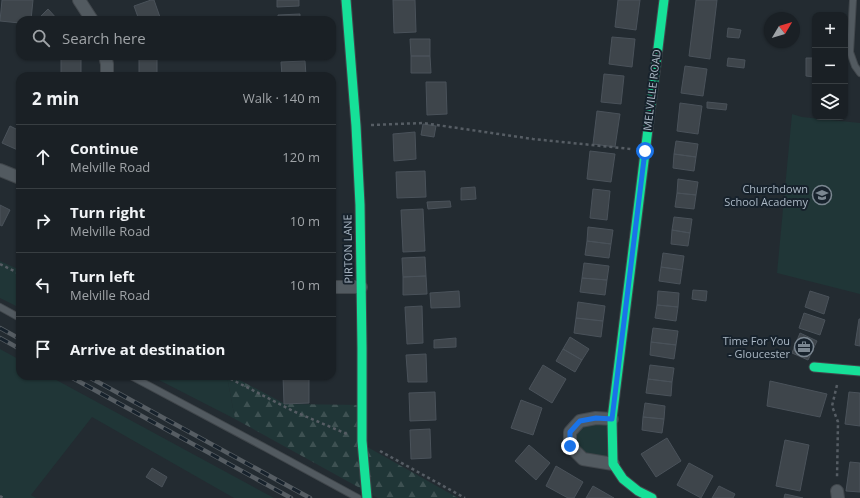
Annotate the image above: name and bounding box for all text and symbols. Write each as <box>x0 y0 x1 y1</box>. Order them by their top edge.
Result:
north arrow <box>764 12 800 48</box>
map controls <box>812 12 848 120</box>
button: + <box>812 12 848 48</box>
search box <box>16 16 336 60</box>
icon: search <box>30 27 52 49</box>
text: Search here <box>62 28 146 48</box>
street label: MELVILLE ROAD <box>639 48 664 132</box>
button: − <box>812 48 848 84</box>
button: layers <box>812 84 848 120</box>
text: 2 min <box>32 87 79 110</box>
text: Walk · 140 m <box>243 89 320 107</box>
text: Continue <box>70 138 138 158</box>
route start <box>636 142 654 160</box>
icon: ahead <box>32 146 54 168</box>
text: 120 m <box>282 148 320 166</box>
text: Melville Road <box>70 158 150 176</box>
place label: Churchdown School Academy <box>724 181 808 209</box>
school or university icon: Churchdown School Academy <box>811 184 833 206</box>
text: Turn right <box>70 202 145 222</box>
icon: right <box>32 210 54 232</box>
text: 10 m <box>290 212 320 230</box>
street label: PIRTON LANE <box>339 214 356 284</box>
text: Melville Road <box>70 222 150 240</box>
text: Turn left <box>70 266 135 286</box>
icon: left <box>32 274 54 296</box>
text: 10 m <box>290 276 320 294</box>
text: Melville Road <box>70 286 150 304</box>
place label: Time For You - Gloucester <box>723 333 790 361</box>
office icon: Time For You - Gloucester <box>793 336 815 358</box>
icon: arrive <box>32 338 54 360</box>
text: Arrive at destination <box>70 339 225 359</box>
route end <box>561 437 579 455</box>

